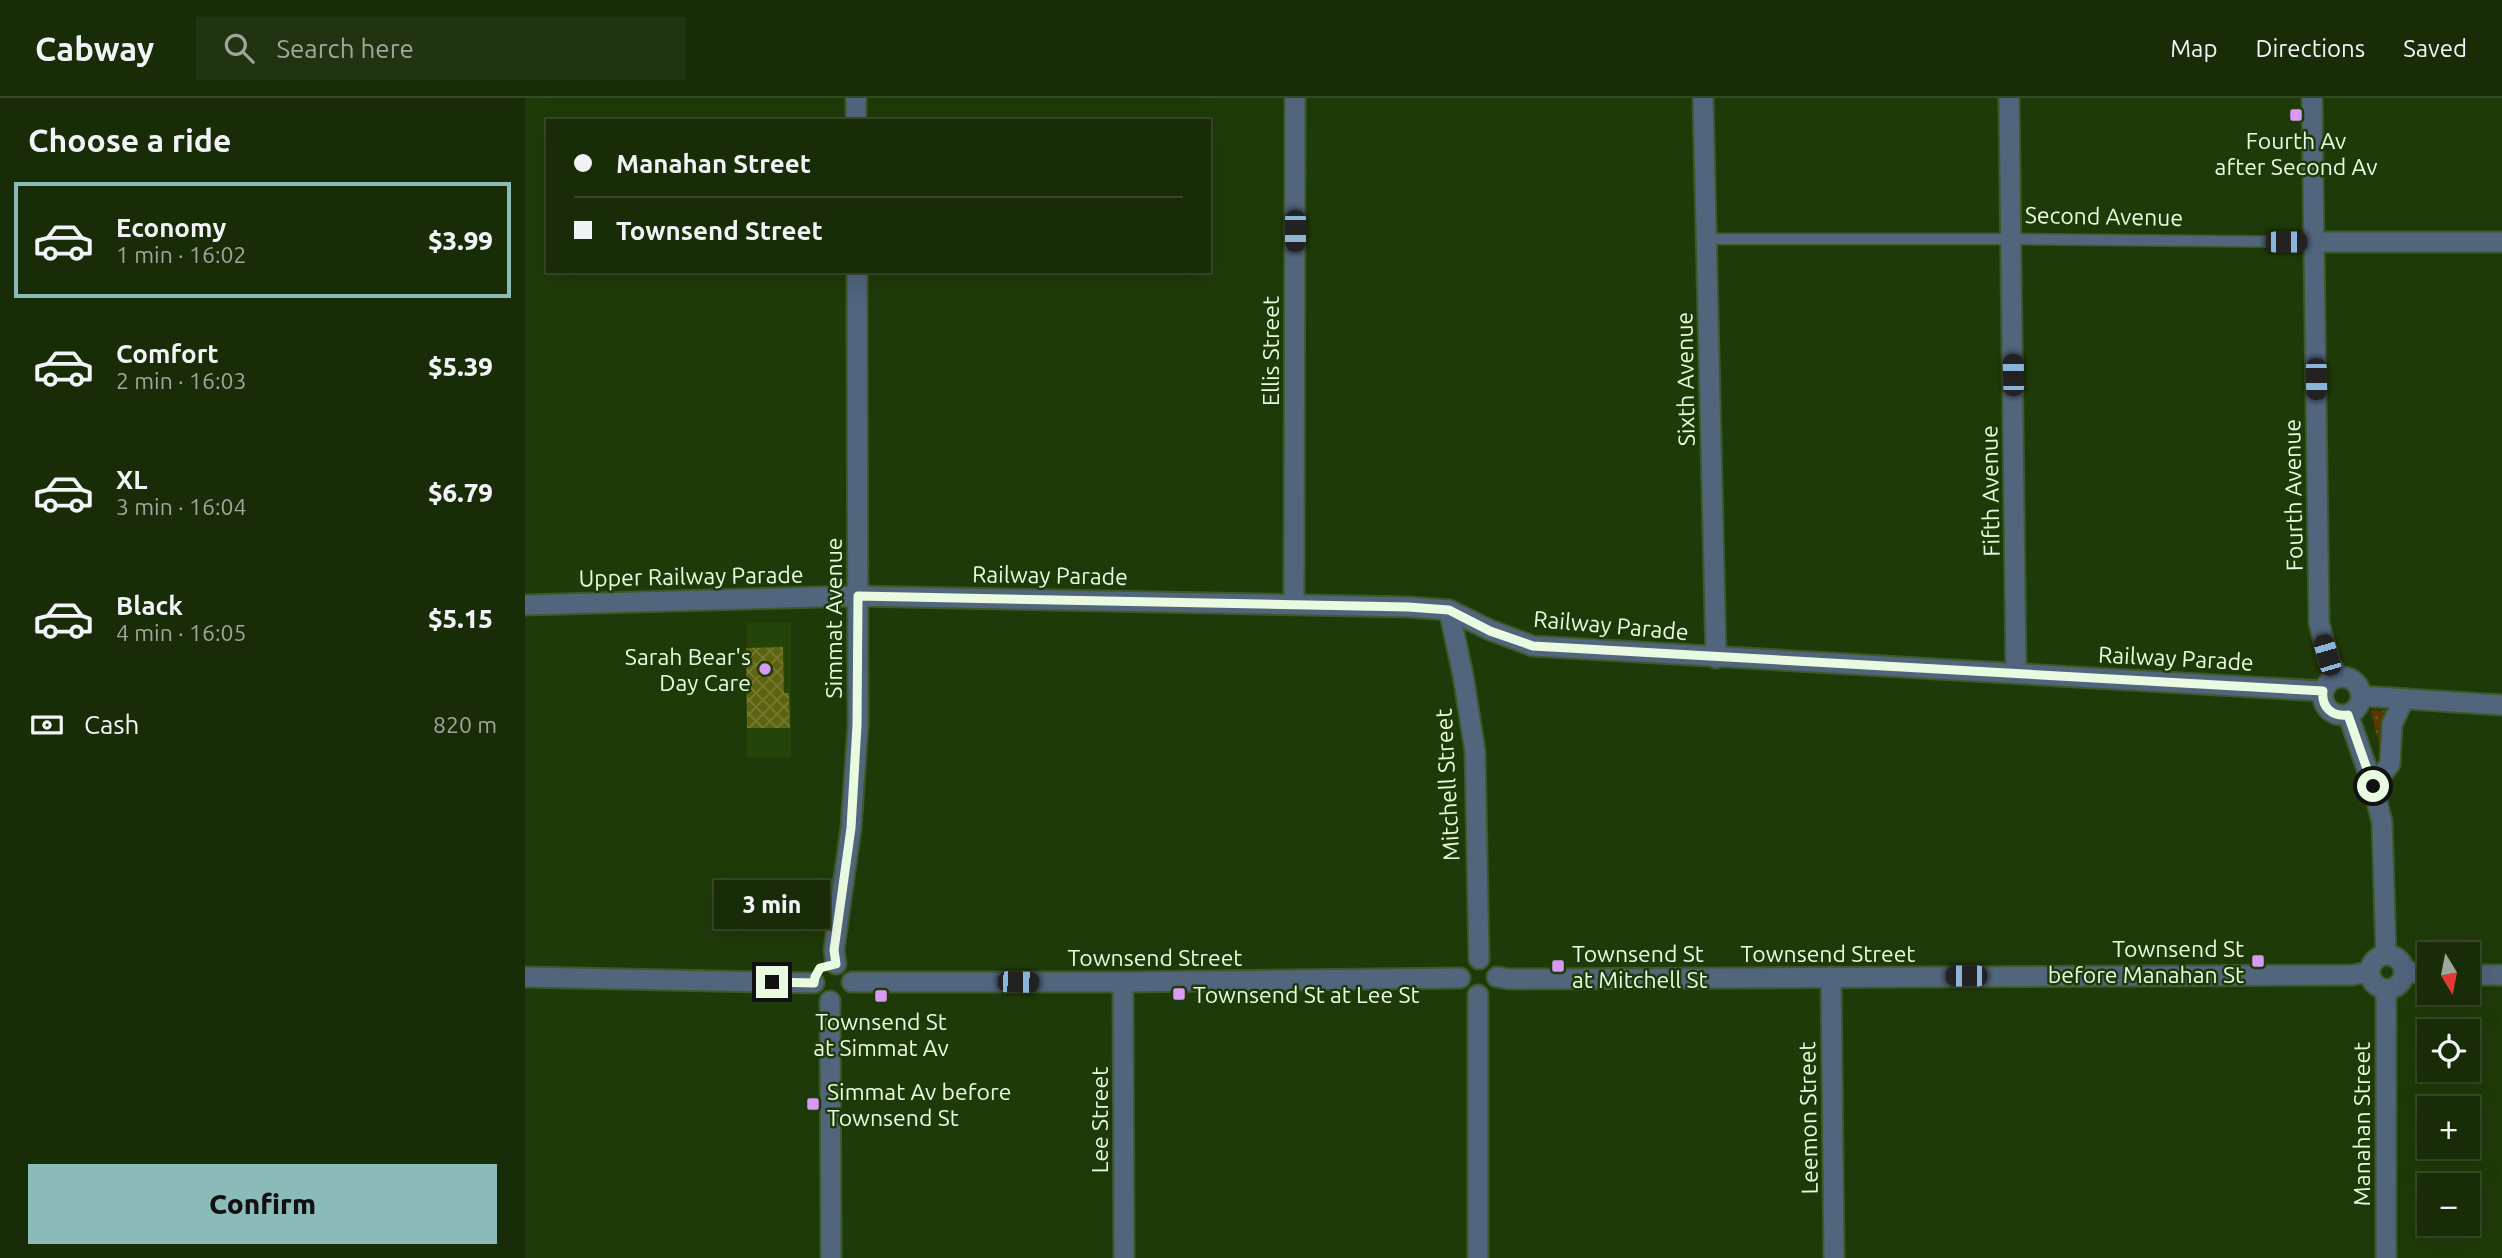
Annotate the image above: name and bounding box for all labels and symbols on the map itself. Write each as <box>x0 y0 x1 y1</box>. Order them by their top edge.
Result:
marker: Fourth Av after Second Av <box>2288 107 2304 123</box>
place label: Fourth Av after Second Av <box>2215 128 2377 179</box>
street label: Second Avenue <box>2025 202 2183 230</box>
car <box>1285 210 1306 252</box>
car <box>2266 232 2308 253</box>
street label: Ellis Street <box>1258 296 1283 406</box>
street label: Sixth Avenue <box>1671 312 1699 446</box>
car <box>2003 354 2024 396</box>
car <box>2306 358 2327 400</box>
street label: Fourth Avenue <box>2279 419 2307 571</box>
street label: Fifth Avenue <box>1976 425 2004 557</box>
street label: Simmat Avenue <box>821 538 846 698</box>
street label: Railway Parade <box>972 561 1128 589</box>
street label: Upper Railway Parade <box>578 562 804 590</box>
street label: Railway Parade <box>1532 606 1690 644</box>
car <box>2312 632 2343 678</box>
street label: Railway Parade <box>2098 641 2254 675</box>
place label: Sarah Bear's Day Care <box>625 644 751 695</box>
marker: Sarah Bear's Day Care <box>757 661 773 677</box>
street label: Mitchell Street <box>1431 708 1463 862</box>
route start <box>2357 770 2389 802</box>
callout: 3 min <box>714 880 830 930</box>
place label: Townsend St before Manahan St <box>2048 936 2244 987</box>
place label: Townsend St at Mitchell St <box>1572 941 1708 992</box>
street label: Townsend Street <box>1741 941 1915 966</box>
north arrow <box>2417 942 2480 1004</box>
street label: Townsend Street <box>1068 945 1242 970</box>
marker: Townsend St before Manahan St <box>2250 953 2266 969</box>
marker: Townsend St at Mitchell St <box>1550 958 1566 974</box>
route end <box>756 966 788 998</box>
car <box>1946 966 1988 987</box>
car <box>997 971 1040 993</box>
place label: Townsend St at Lee St <box>1193 982 1420 1007</box>
marker: Townsend St at Lee St <box>1171 986 1187 1002</box>
marker: Townsend St at Simmat Av <box>873 988 889 1004</box>
place label: Townsend St at Simmat Av <box>813 1009 949 1060</box>
street label: Leemon Street <box>1794 1041 1822 1195</box>
street label: Manahan Street <box>2349 1042 2374 1206</box>
street label: Lee Street <box>1087 1067 1112 1173</box>
place label: Simmat Av before Townsend St <box>827 1079 1011 1130</box>
marker: Simmat Av before Townsend St <box>805 1096 821 1112</box>

